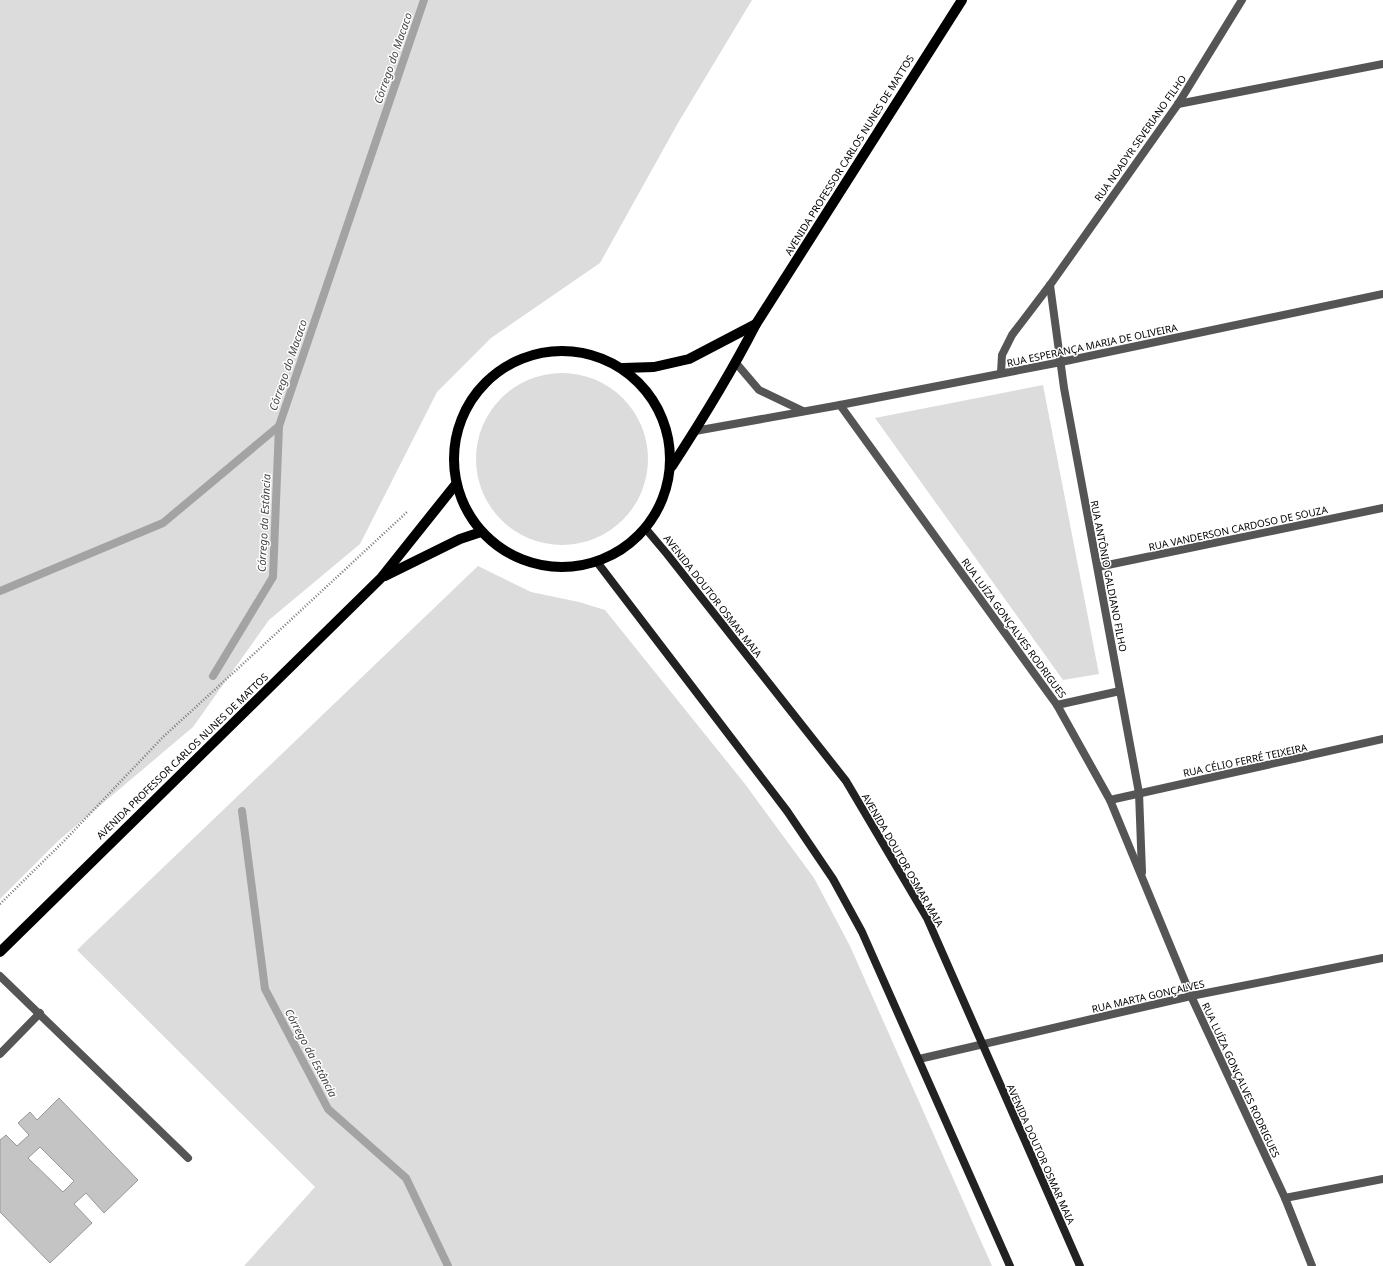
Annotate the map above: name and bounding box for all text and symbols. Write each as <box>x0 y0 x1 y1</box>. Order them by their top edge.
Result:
water label: Córrego do Macaco <box>370 10 415 105</box>
street label: AVENIDA PROFESSOR CARLOS NUNES DE MATTOS <box>781 52 917 258</box>
street label: RUA NOADYR SEVERIANO FILHO <box>1091 72 1189 204</box>
water label: Córrego do Macaco <box>265 317 310 412</box>
street label: RUA ESPERANÇA MARIA DE OLIVEIRA <box>1005 320 1179 370</box>
water label: Córrego da Estância <box>253 473 274 572</box>
street label: RUA ANTÔNIO GALDIANO FILHO <box>1087 499 1131 653</box>
street label: RUA VANDERSON CARDOSO DE SOUZA <box>1147 502 1329 554</box>
street label: AVENIDA DOUTOR OSMAR MAIA <box>661 532 766 661</box>
street label: RUA LUÍZA GONÇALVES RODRIGUES <box>958 555 1070 701</box>
street label: AVENIDA PROFESSOR CARLOS NUNES DE MATTOS <box>93 669 271 842</box>
street label: RUA CÉLIO FERRÉ TEIXEIRA <box>1182 740 1309 780</box>
street label: AVENIDA DOUTOR OSMAR MAIA <box>859 791 947 930</box>
street label: RUA MARTA GONÇALVES <box>1090 976 1206 1016</box>
street label: RUA LUÍZA GONÇALVES RODRIGUES <box>1199 1000 1283 1160</box>
water label: Córrego da Estância <box>282 1006 341 1100</box>
street label: AVENIDA DOUTOR OSMAR MAIA <box>1004 1082 1079 1227</box>

